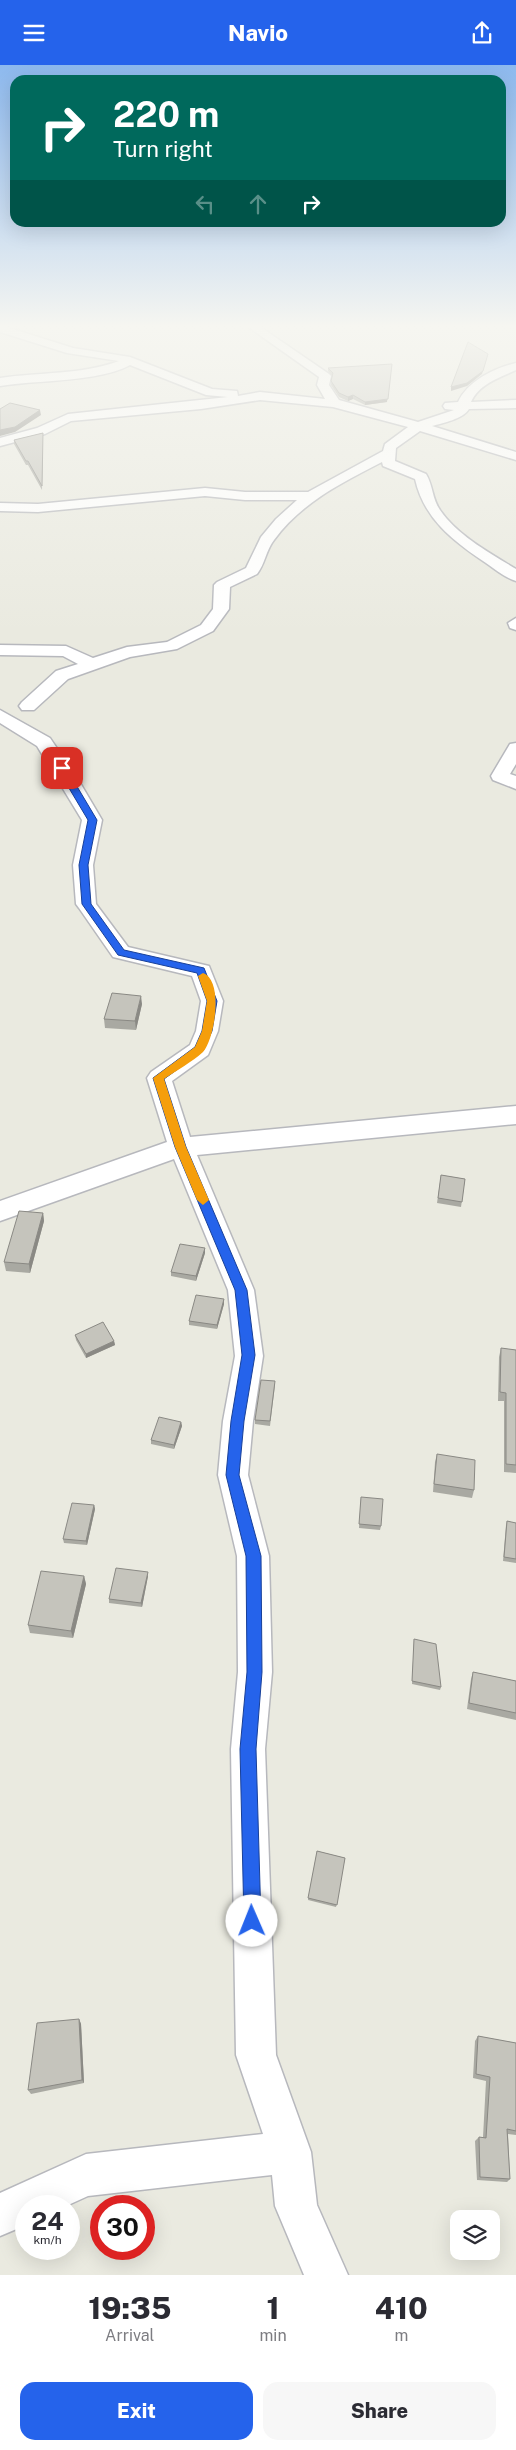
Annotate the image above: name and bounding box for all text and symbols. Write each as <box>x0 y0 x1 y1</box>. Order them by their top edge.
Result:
icon: menu <box>20 19 48 47</box>
icon: share <box>468 19 496 47</box>
text: Navio <box>228 20 288 46</box>
text: 220 m <box>113 94 219 135</box>
icon: right <box>30 95 95 160</box>
text: Turn right <box>113 136 213 162</box>
icon: left <box>191 190 219 218</box>
icon: ahead <box>244 190 272 218</box>
icon: right <box>297 190 325 218</box>
pin <box>41 747 83 789</box>
icon: arrive <box>48 754 76 782</box>
position arrow <box>225 1894 277 1946</box>
speed limit sign: 30 <box>90 2195 155 2260</box>
text: 24 <box>31 2206 64 2236</box>
map controls <box>450 2210 500 2260</box>
button: layers <box>450 2210 500 2260</box>
text: km/h <box>33 2233 62 2247</box>
text: 19:35 <box>88 2290 171 2326</box>
text: 1 <box>267 2290 280 2326</box>
text: 410 <box>375 2290 428 2326</box>
text: Arrival <box>105 2326 154 2345</box>
text: min <box>260 2326 287 2345</box>
text: m <box>394 2326 408 2345</box>
button: Exit <box>20 2382 253 2440</box>
button: Share <box>263 2382 496 2440</box>

